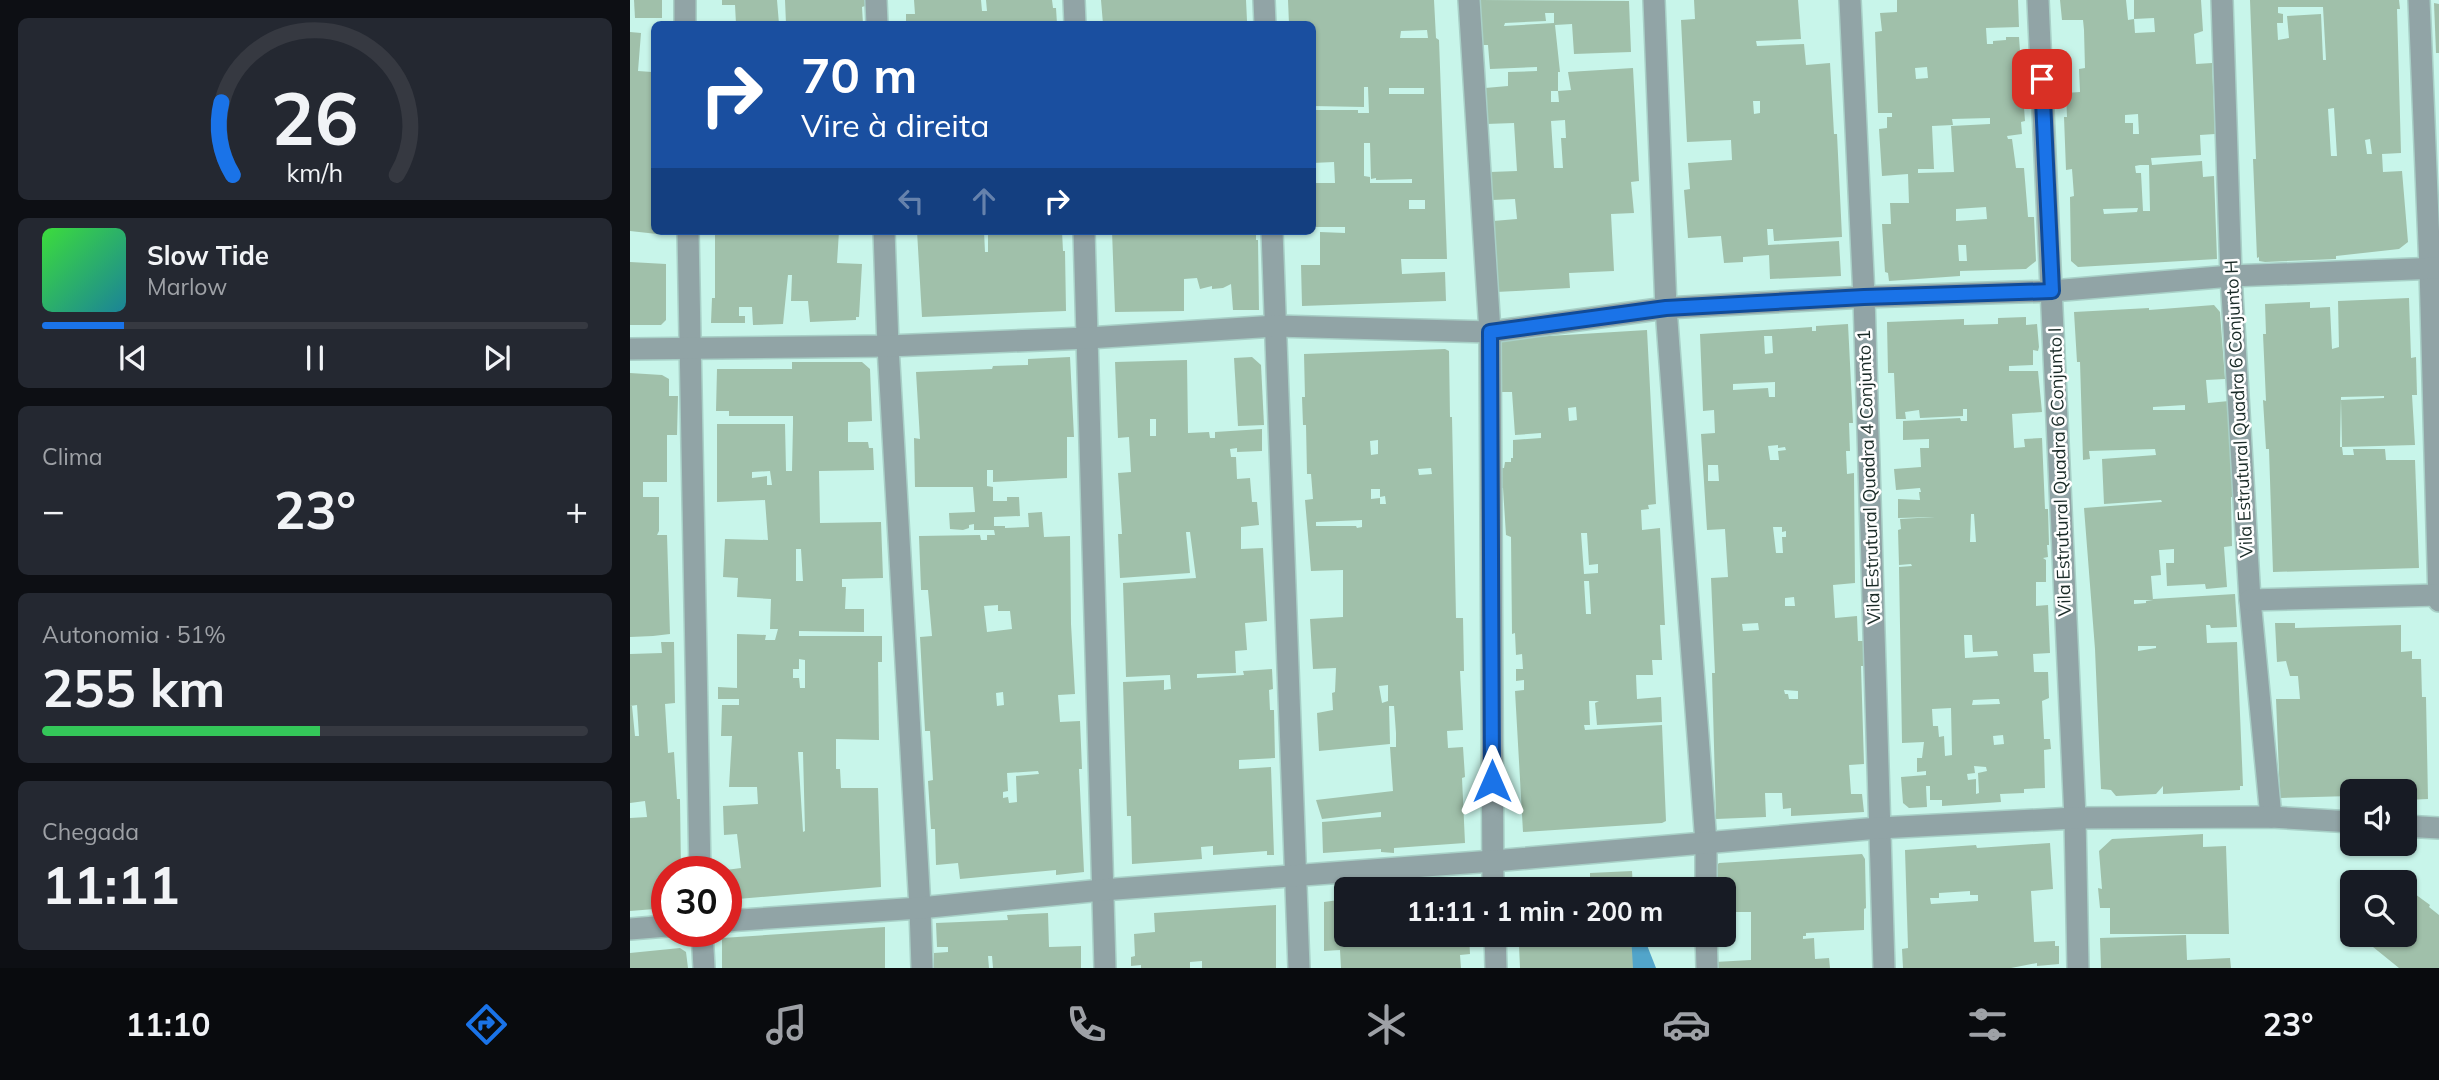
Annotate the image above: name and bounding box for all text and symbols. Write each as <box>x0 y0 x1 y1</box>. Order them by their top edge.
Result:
text: 70 m <box>801 44 917 105</box>
icon: right <box>686 49 777 140</box>
pin <box>2012 49 2072 109</box>
icon: arrive <box>2023 60 2061 98</box>
text: 26 <box>271 72 359 163</box>
text: Vire à direita <box>801 105 989 145</box>
text: km/h <box>287 157 343 188</box>
icon: left <box>892 182 930 220</box>
icon: ahead <box>965 182 1003 220</box>
icon: right <box>1038 182 1076 220</box>
text: Slow Tide <box>147 239 269 272</box>
street label: Vila Estrutural Quadra 6 Conjunto H <box>2219 260 2258 558</box>
text: Marlow <box>147 272 227 301</box>
street label: Vila Estrutural Quadra 6 Conjunto I <box>2043 327 2076 617</box>
street label: Vila Estrutural Quadra 4 Conjunto 1 <box>1852 329 1885 625</box>
icon: previous <box>114 339 152 377</box>
icon: pause <box>296 339 334 377</box>
icon: next <box>478 339 516 377</box>
text: Clima <box>42 442 103 471</box>
text: 23° <box>274 477 356 542</box>
text: − <box>42 486 65 534</box>
text: + <box>565 486 588 534</box>
text: Autonomia · 51% <box>42 620 226 649</box>
text: 255 km <box>42 655 225 720</box>
position arrow <box>1455 744 1529 818</box>
map controls <box>2340 779 2417 947</box>
button: sound <box>2340 779 2417 856</box>
text: Chegada <box>42 817 139 846</box>
text: 11:11 <box>42 852 180 917</box>
speed limit sign: 30 <box>651 856 742 947</box>
button: search <box>2340 870 2417 947</box>
text: 11:11 · 1 min · 200 m <box>1407 895 1663 928</box>
icon: directions <box>462 1000 511 1049</box>
icon: music <box>762 1000 811 1049</box>
icon: phone <box>1062 1000 1111 1049</box>
icon: climate <box>1362 1000 1411 1049</box>
icon: car <box>1662 1000 1711 1049</box>
icon: filters <box>1963 1000 2012 1049</box>
text: 11:10 <box>126 1004 210 1044</box>
text: 23° <box>2263 1004 2313 1044</box>

